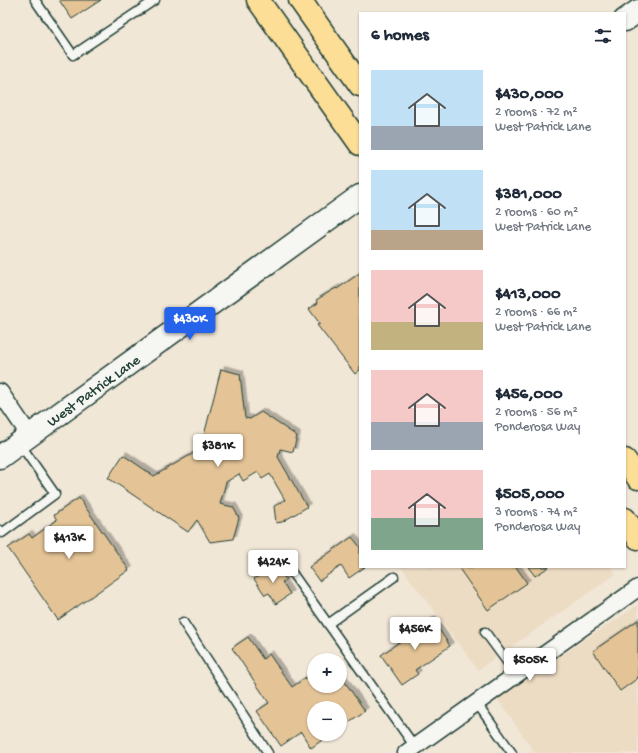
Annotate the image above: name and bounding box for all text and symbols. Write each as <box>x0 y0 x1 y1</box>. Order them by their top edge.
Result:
icon: filters <box>592 25 614 47</box>
text: 6 homes <box>371 26 429 46</box>
text: $430,000 <box>495 85 563 105</box>
icon: home <box>403 86 451 134</box>
text: 2 rooms · 72 m² <box>495 105 577 120</box>
text: West Patrick Lane <box>495 120 591 135</box>
text: $381,000 <box>495 185 562 205</box>
icon: home <box>403 186 451 234</box>
text: 2 rooms · 60 m² <box>495 205 578 220</box>
text: West Patrick Lane <box>495 220 591 235</box>
text: $413,000 <box>495 285 561 305</box>
icon: home <box>403 286 451 334</box>
text: 2 rooms · 66 m² <box>495 305 577 320</box>
pin: $430K <box>162 307 218 341</box>
text: $430K <box>173 312 207 327</box>
text: West Patrick Lane <box>495 320 591 335</box>
street label: West Patrick Lane <box>44 352 145 432</box>
text: $456,000 <box>495 385 563 405</box>
icon: home <box>403 386 451 434</box>
text: 2 rooms · 56 m² <box>495 405 578 420</box>
text: Ponderosa Way <box>495 420 581 435</box>
pin: $381K <box>190 434 246 468</box>
text: $381K <box>202 439 234 454</box>
text: $505,000 <box>495 485 564 505</box>
icon: home <box>403 486 451 534</box>
text: 3 rooms · 74 m² <box>495 505 578 520</box>
text: Ponderosa Way <box>495 520 581 535</box>
pin: $413K <box>41 526 97 560</box>
text: $413K <box>53 531 85 546</box>
pin: $424K <box>245 550 301 584</box>
text: $424K <box>257 555 289 570</box>
pin: $456K <box>387 617 443 651</box>
text: $456K <box>399 622 431 637</box>
pin: $505K <box>502 648 558 682</box>
map controls <box>307 653 347 741</box>
button: + <box>307 653 347 693</box>
text: $505K <box>513 653 547 668</box>
button: − <box>307 701 347 741</box>

